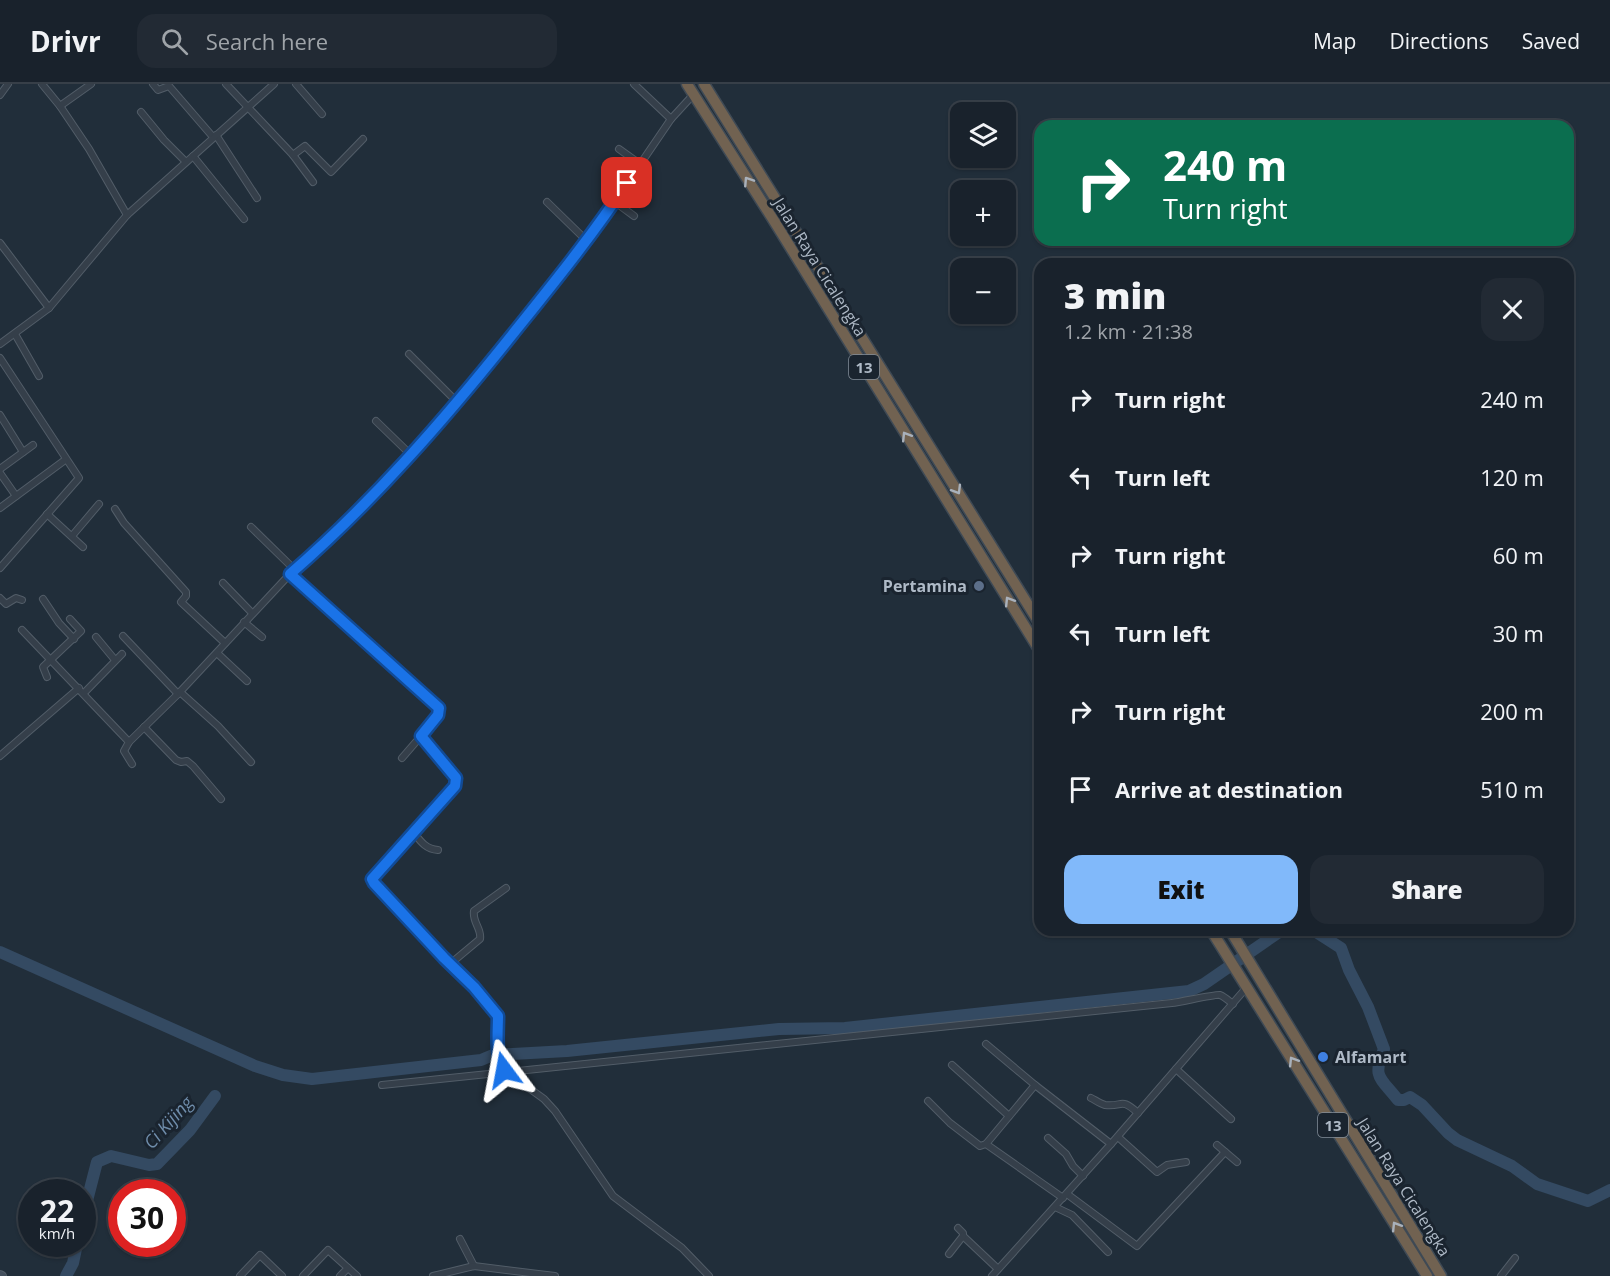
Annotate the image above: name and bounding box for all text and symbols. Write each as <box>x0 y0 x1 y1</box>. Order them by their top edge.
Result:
search box <box>137 14 557 68</box>
text: Drivr <box>30 22 101 60</box>
icon: search <box>158 25 191 58</box>
text: Search here <box>206 26 328 56</box>
text: Map <box>1313 27 1356 55</box>
text: Directions <box>1389 27 1489 55</box>
text: Saved <box>1522 27 1580 55</box>
map controls <box>950 102 1016 324</box>
button: layers <box>950 102 1016 168</box>
text: 240 m <box>1163 136 1287 193</box>
icon: right <box>1064 144 1142 222</box>
pin <box>601 157 652 208</box>
icon: arrive <box>610 166 643 199</box>
one-way arrow <box>744 176 755 187</box>
button: + <box>950 180 1016 246</box>
text: Turn right <box>1163 190 1288 227</box>
street label: Jalan Raya Cicalengka <box>767 192 872 340</box>
button: − <box>950 258 1016 324</box>
text: 3 min <box>1064 271 1166 320</box>
button: close <box>1481 278 1544 341</box>
text: 1.2 km · 21:38 <box>1064 318 1193 345</box>
road number: 13 <box>849 355 879 379</box>
icon: right <box>1064 383 1097 416</box>
text: Turn right <box>1115 384 1226 414</box>
text: 240 m <box>1480 384 1544 414</box>
one-way arrow <box>903 431 914 442</box>
icon: left <box>1064 461 1097 494</box>
text: Turn left <box>1115 462 1210 492</box>
text: 120 m <box>1480 462 1544 492</box>
one-way arrow <box>949 484 961 494</box>
icon: right <box>1064 539 1097 572</box>
text: Turn right <box>1115 540 1226 570</box>
text: 60 m <box>1493 540 1544 570</box>
place label: Pertamina <box>883 575 967 597</box>
marker: Pertamina <box>972 579 986 593</box>
one-way arrow <box>1005 597 1017 607</box>
icon: left <box>1064 617 1097 650</box>
text: Turn left <box>1115 618 1210 648</box>
text: 30 m <box>1493 618 1544 648</box>
icon: right <box>1064 695 1097 728</box>
text: Turn right <box>1115 696 1226 726</box>
text: 200 m <box>1480 696 1544 726</box>
icon: arrive <box>1064 773 1097 806</box>
text: Arrive at destination <box>1115 774 1343 804</box>
text: 510 m <box>1480 774 1544 804</box>
button: Exit <box>1064 855 1298 924</box>
button: Share <box>1310 855 1544 924</box>
position arrow <box>472 1038 536 1102</box>
place label: Alfamart <box>1335 1046 1406 1068</box>
marker: Alfamart <box>1316 1050 1330 1064</box>
one-way arrow <box>1288 1057 1300 1067</box>
water label: Ci Kijing <box>138 1090 199 1154</box>
street label: Jalan Raya Cicalengka <box>1351 1112 1456 1260</box>
road number: 13 <box>1318 1113 1348 1137</box>
speed limit sign: 30 <box>108 1179 186 1257</box>
text: 22 <box>40 1190 74 1231</box>
one-way arrow <box>1392 1222 1403 1233</box>
text: km/h <box>39 1223 75 1243</box>

